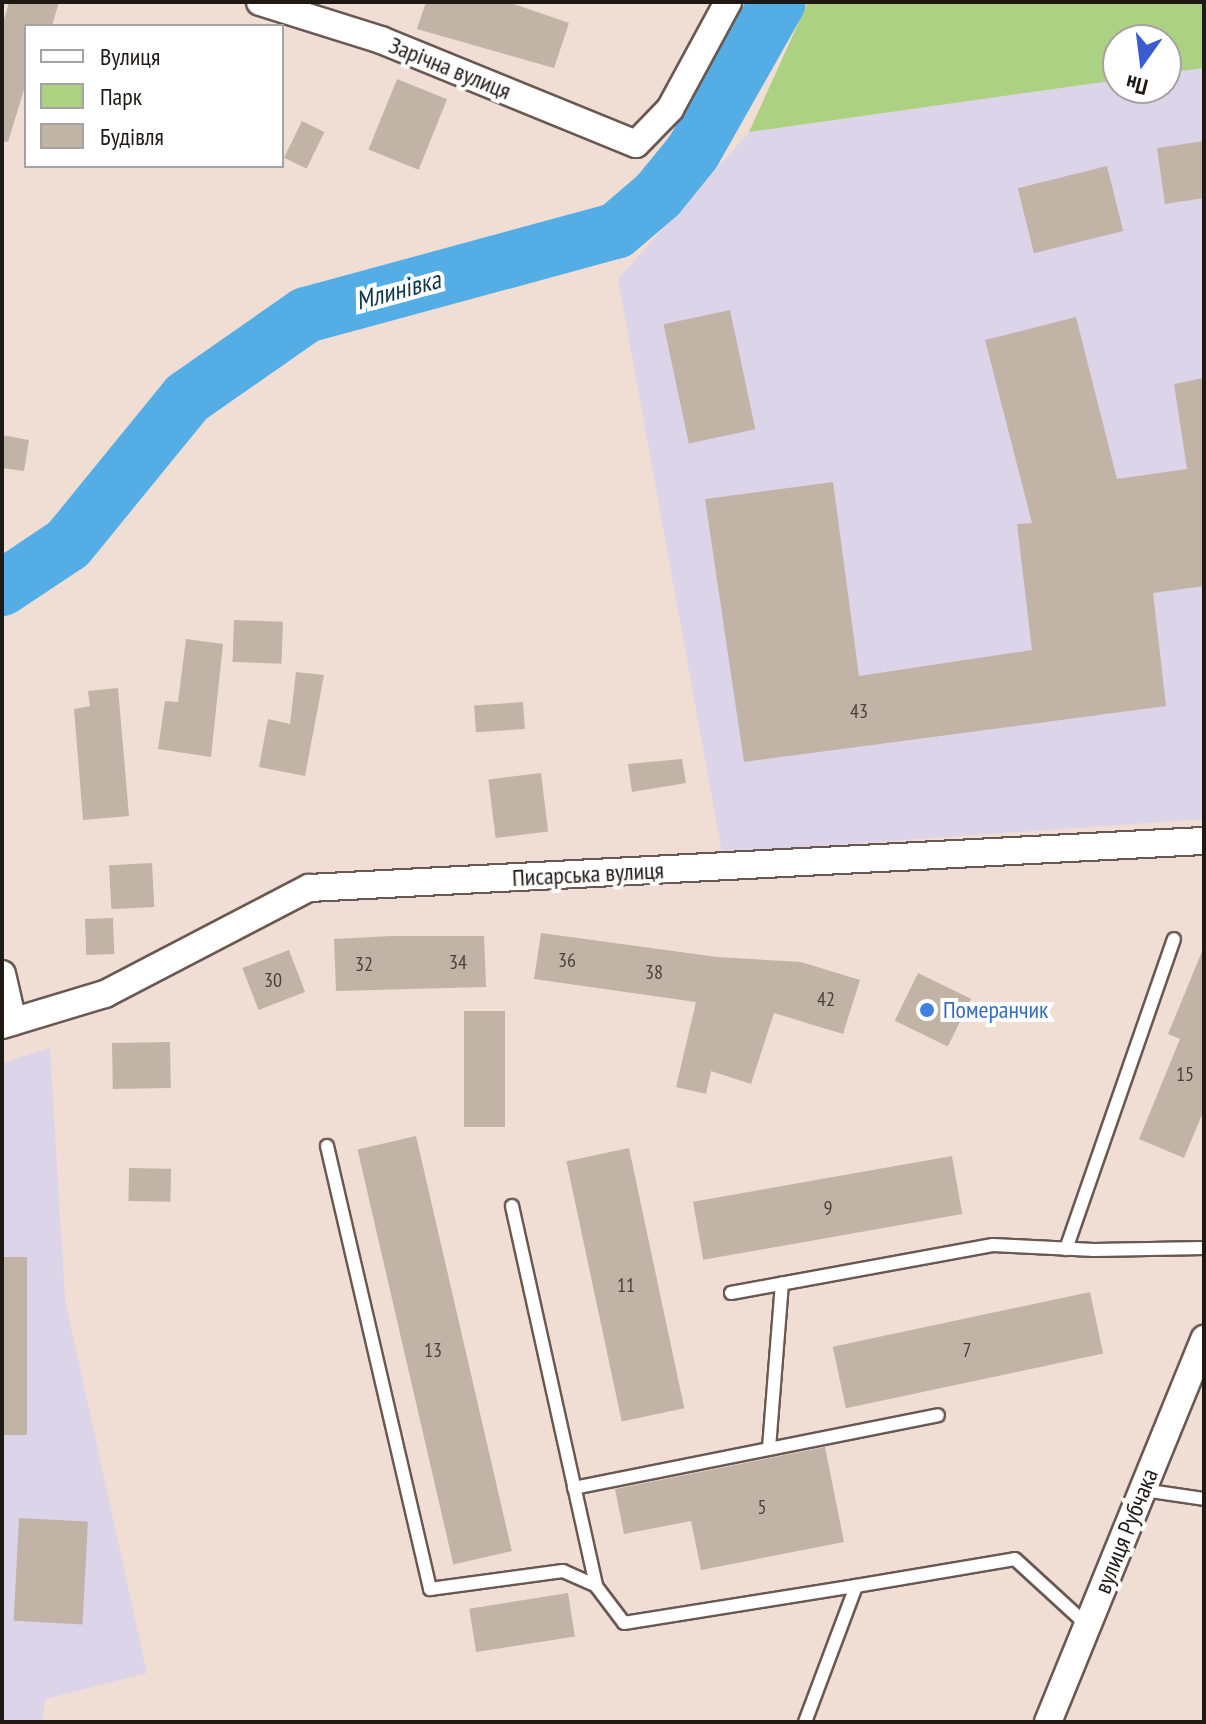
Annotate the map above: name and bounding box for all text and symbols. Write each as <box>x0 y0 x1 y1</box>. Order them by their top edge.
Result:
legend <box>24 24 284 168</box>
north arrow <box>1102 24 1182 104</box>
street label: Зарічна вулиця <box>385 31 515 105</box>
text: Вулиця <box>100 41 160 72</box>
text: Пн <box>1123 69 1150 102</box>
text: Парк <box>100 81 142 112</box>
text: Будівля <box>100 121 164 152</box>
water label: Млинівка <box>352 264 444 316</box>
house number: 43 <box>850 699 868 723</box>
street label: Писарська вулиця <box>511 856 665 892</box>
house number: 36 <box>558 948 576 972</box>
house number: 34 <box>449 950 467 974</box>
house number: 32 <box>355 952 373 976</box>
house number: 38 <box>645 960 663 984</box>
house number: 30 <box>264 968 282 992</box>
house number: 42 <box>817 987 835 1011</box>
place label: Померанчик <box>943 996 1048 1024</box>
marker: Померанчик <box>918 1001 936 1019</box>
house number: 15 <box>1176 1062 1194 1086</box>
house number: 9 <box>824 1196 832 1220</box>
house number: 11 <box>617 1273 635 1297</box>
house number: 13 <box>424 1338 442 1362</box>
house number: 7 <box>963 1338 971 1362</box>
street label: вулиця Рубчака <box>1088 1464 1164 1598</box>
house number: 5 <box>758 1495 766 1519</box>

